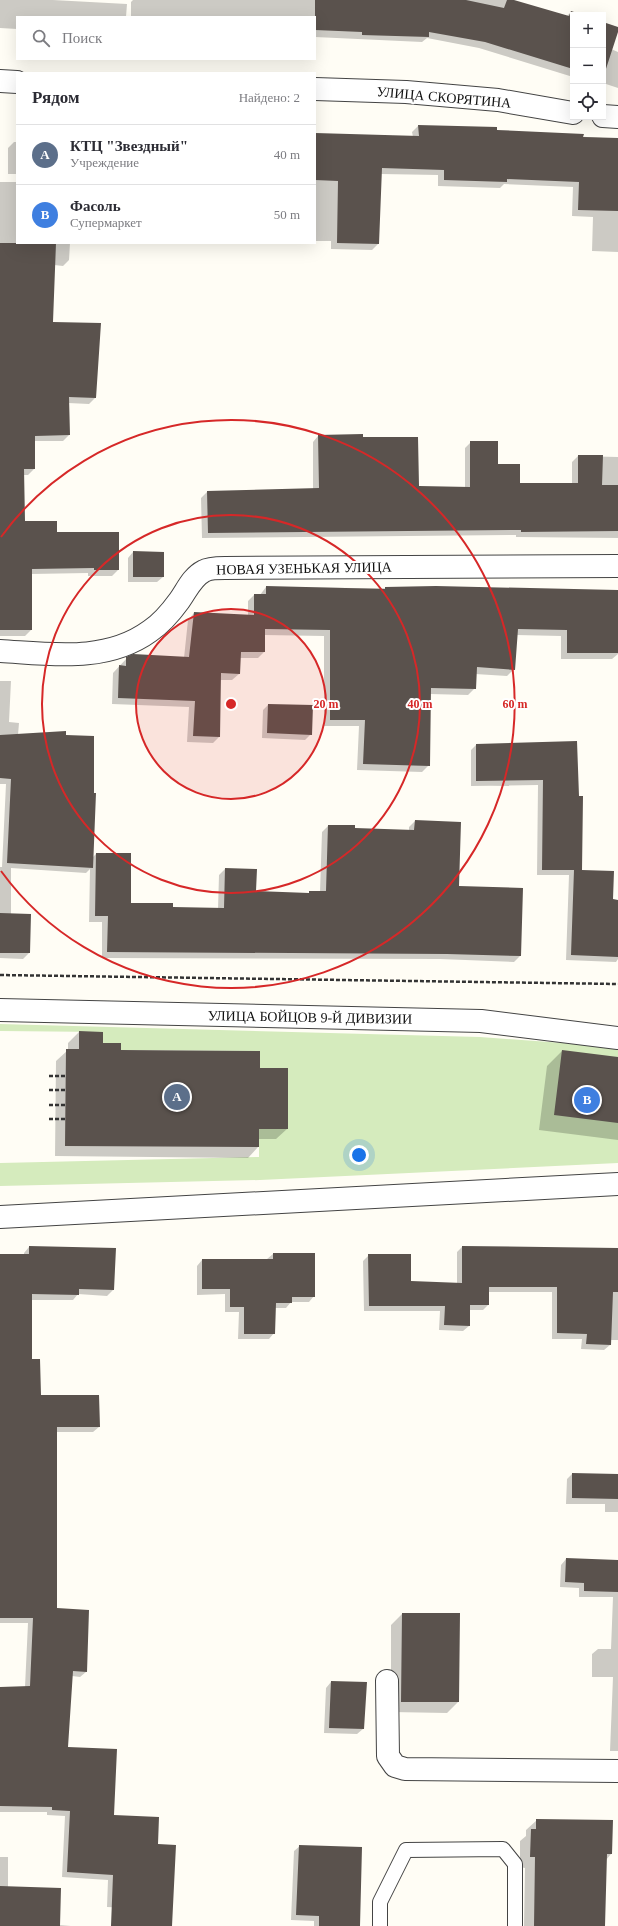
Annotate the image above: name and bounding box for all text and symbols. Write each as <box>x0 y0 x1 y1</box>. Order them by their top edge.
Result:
map controls <box>570 12 606 120</box>
button: + <box>570 12 606 48</box>
search box <box>16 16 316 60</box>
icon: search <box>30 27 52 49</box>
text: Поиск <box>62 30 102 46</box>
button: − <box>570 48 606 84</box>
street label: УЛИЦА СКОРЯТИНА <box>376 84 513 111</box>
button: locate <box>570 84 606 120</box>
text: Рядом <box>32 88 80 107</box>
text: Найдено: 2 <box>239 90 300 105</box>
text: КТЦ "Звездный" <box>70 138 188 154</box>
text: A <box>40 147 50 162</box>
text: 40 m <box>274 147 300 162</box>
text: Учреждение <box>70 155 139 170</box>
text: Фасоль <box>70 198 121 214</box>
text: B <box>41 207 49 222</box>
text: 50 m <box>274 207 300 222</box>
text: Супермаркет <box>70 215 142 230</box>
street label: НОВАЯ УЗЕНЬКАЯ УЛИЦА <box>216 559 393 578</box>
centre of rings <box>224 697 238 711</box>
text: 20 m <box>314 697 339 711</box>
text: 40 m <box>408 697 433 711</box>
text: 60 m <box>503 697 528 711</box>
street label: УЛИЦА БОЙЦОВ 9-Й ДИВИЗИИ <box>208 1007 412 1027</box>
pin: A <box>164 1082 190 1112</box>
pin: B <box>574 1085 600 1115</box>
your location <box>349 1145 369 1165</box>

